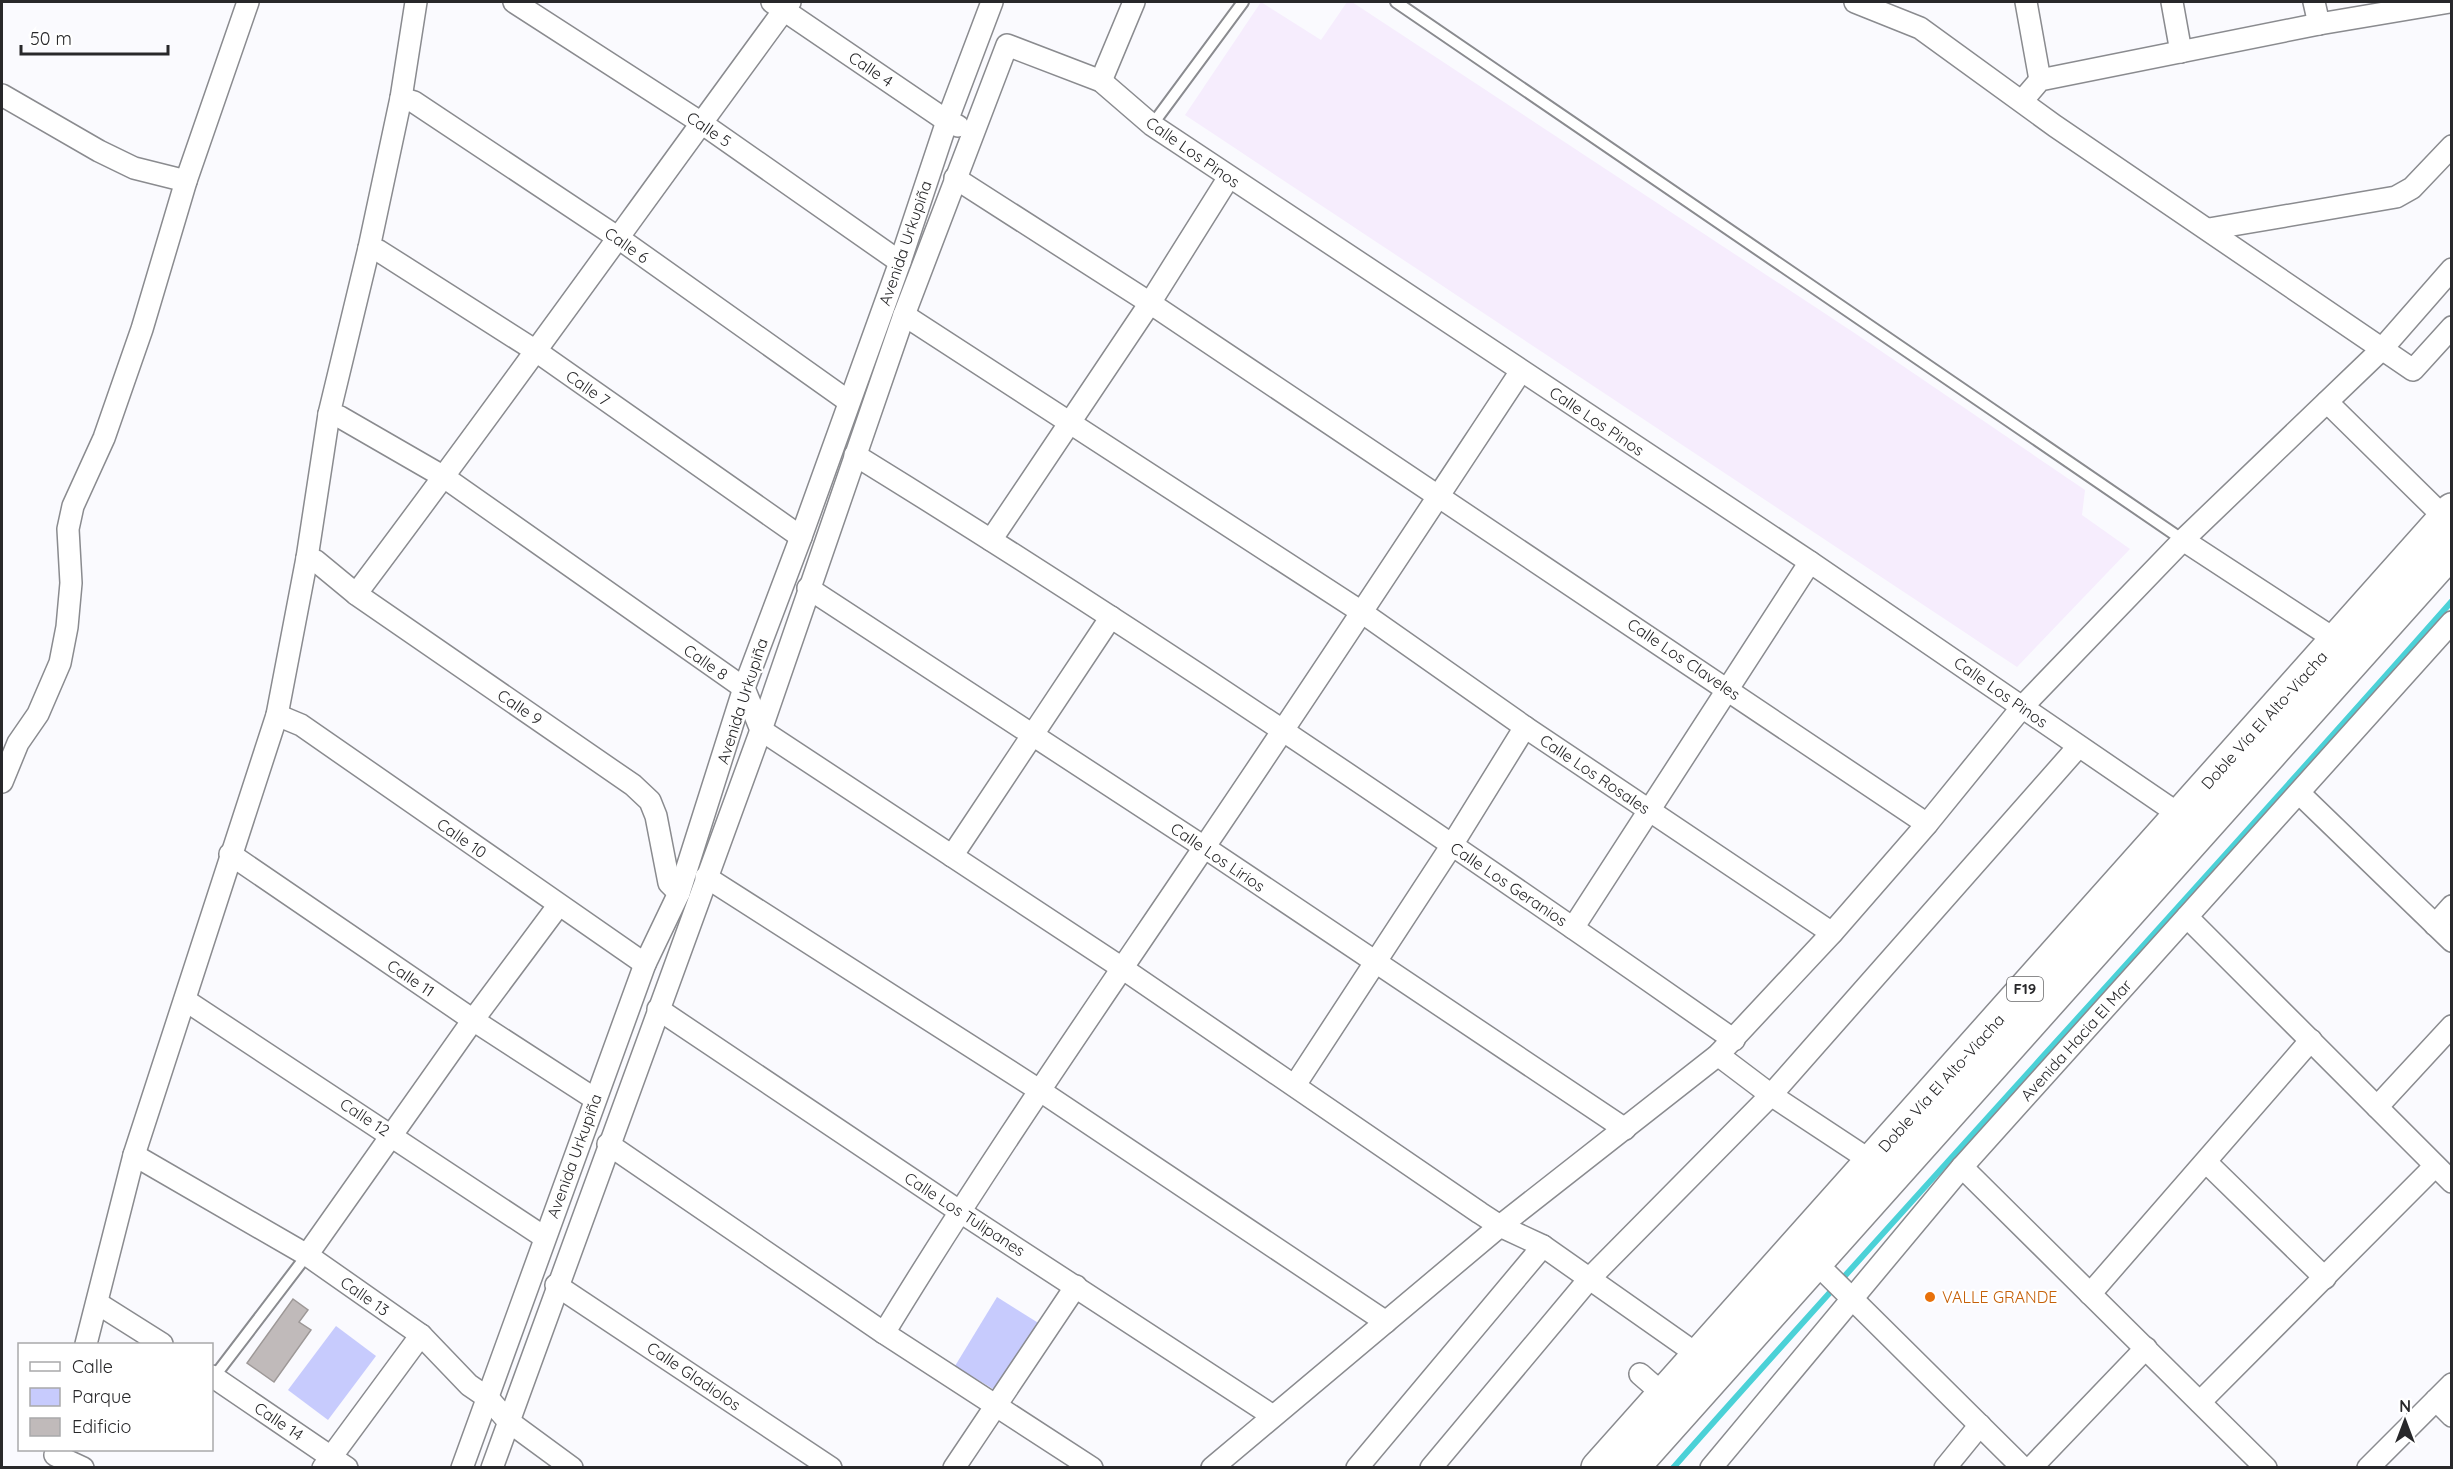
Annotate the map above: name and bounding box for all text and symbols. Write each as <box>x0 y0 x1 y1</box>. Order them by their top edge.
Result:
scale bar <box>21 18 168 56</box>
text: 50 m <box>30 27 72 50</box>
street label: Calle 4 <box>845 47 897 91</box>
street label: Calle 5 <box>683 107 735 151</box>
street label: Calle Los Pinos <box>1142 112 1244 192</box>
street label: Avenida Urkupiña <box>874 178 936 308</box>
street label: Calle 6 <box>601 223 653 268</box>
street label: Calle 7 <box>562 366 614 410</box>
street label: Calle Los Pinos <box>1546 382 1648 460</box>
street label: Calle Los Claveles <box>1624 614 1744 704</box>
street label: Avenida Urkupiña <box>712 636 772 766</box>
street label: Calle 8 <box>680 640 732 684</box>
street label: Doble Vía El Alto-Viacha <box>2197 647 2331 793</box>
street label: Calle Los Pinos <box>1950 652 2052 732</box>
street label: Calle 9 <box>494 685 546 729</box>
street label: Calle Los Rosales <box>1536 730 1654 818</box>
street label: Calle 10 <box>433 814 491 862</box>
street label: Calle Los Lirios <box>1167 818 1269 896</box>
street label: Calle Los Geranios <box>1447 838 1571 930</box>
street label: Calle 11 <box>384 955 438 1001</box>
street label: Avenida Hacia El Mar <box>2016 975 2136 1105</box>
road number: F19 <box>2007 977 2043 1001</box>
street label: Doble Vía El Alto-Viacha <box>1874 1010 2008 1156</box>
street label: Avenida Urkupiña <box>542 1091 606 1221</box>
street label: Calle 12 <box>336 1093 394 1141</box>
street label: Calle Los Tulipanes <box>901 1168 1029 1260</box>
street label: Calle 13 <box>337 1272 393 1320</box>
place label: VALLE GRANDE <box>1942 1287 2057 1307</box>
marker: VALLE GRANDE <box>1923 1290 1937 1304</box>
street label: Calle Gladiolos <box>643 1337 745 1415</box>
legend <box>18 1343 213 1451</box>
text: Calle <box>72 1355 113 1378</box>
text: Parque <box>72 1385 131 1408</box>
north arrow <box>2375 1391 2435 1451</box>
text: N <box>2399 1396 2411 1416</box>
street label: Calle 14 <box>251 1397 307 1445</box>
text: Edificio <box>72 1415 131 1438</box>

